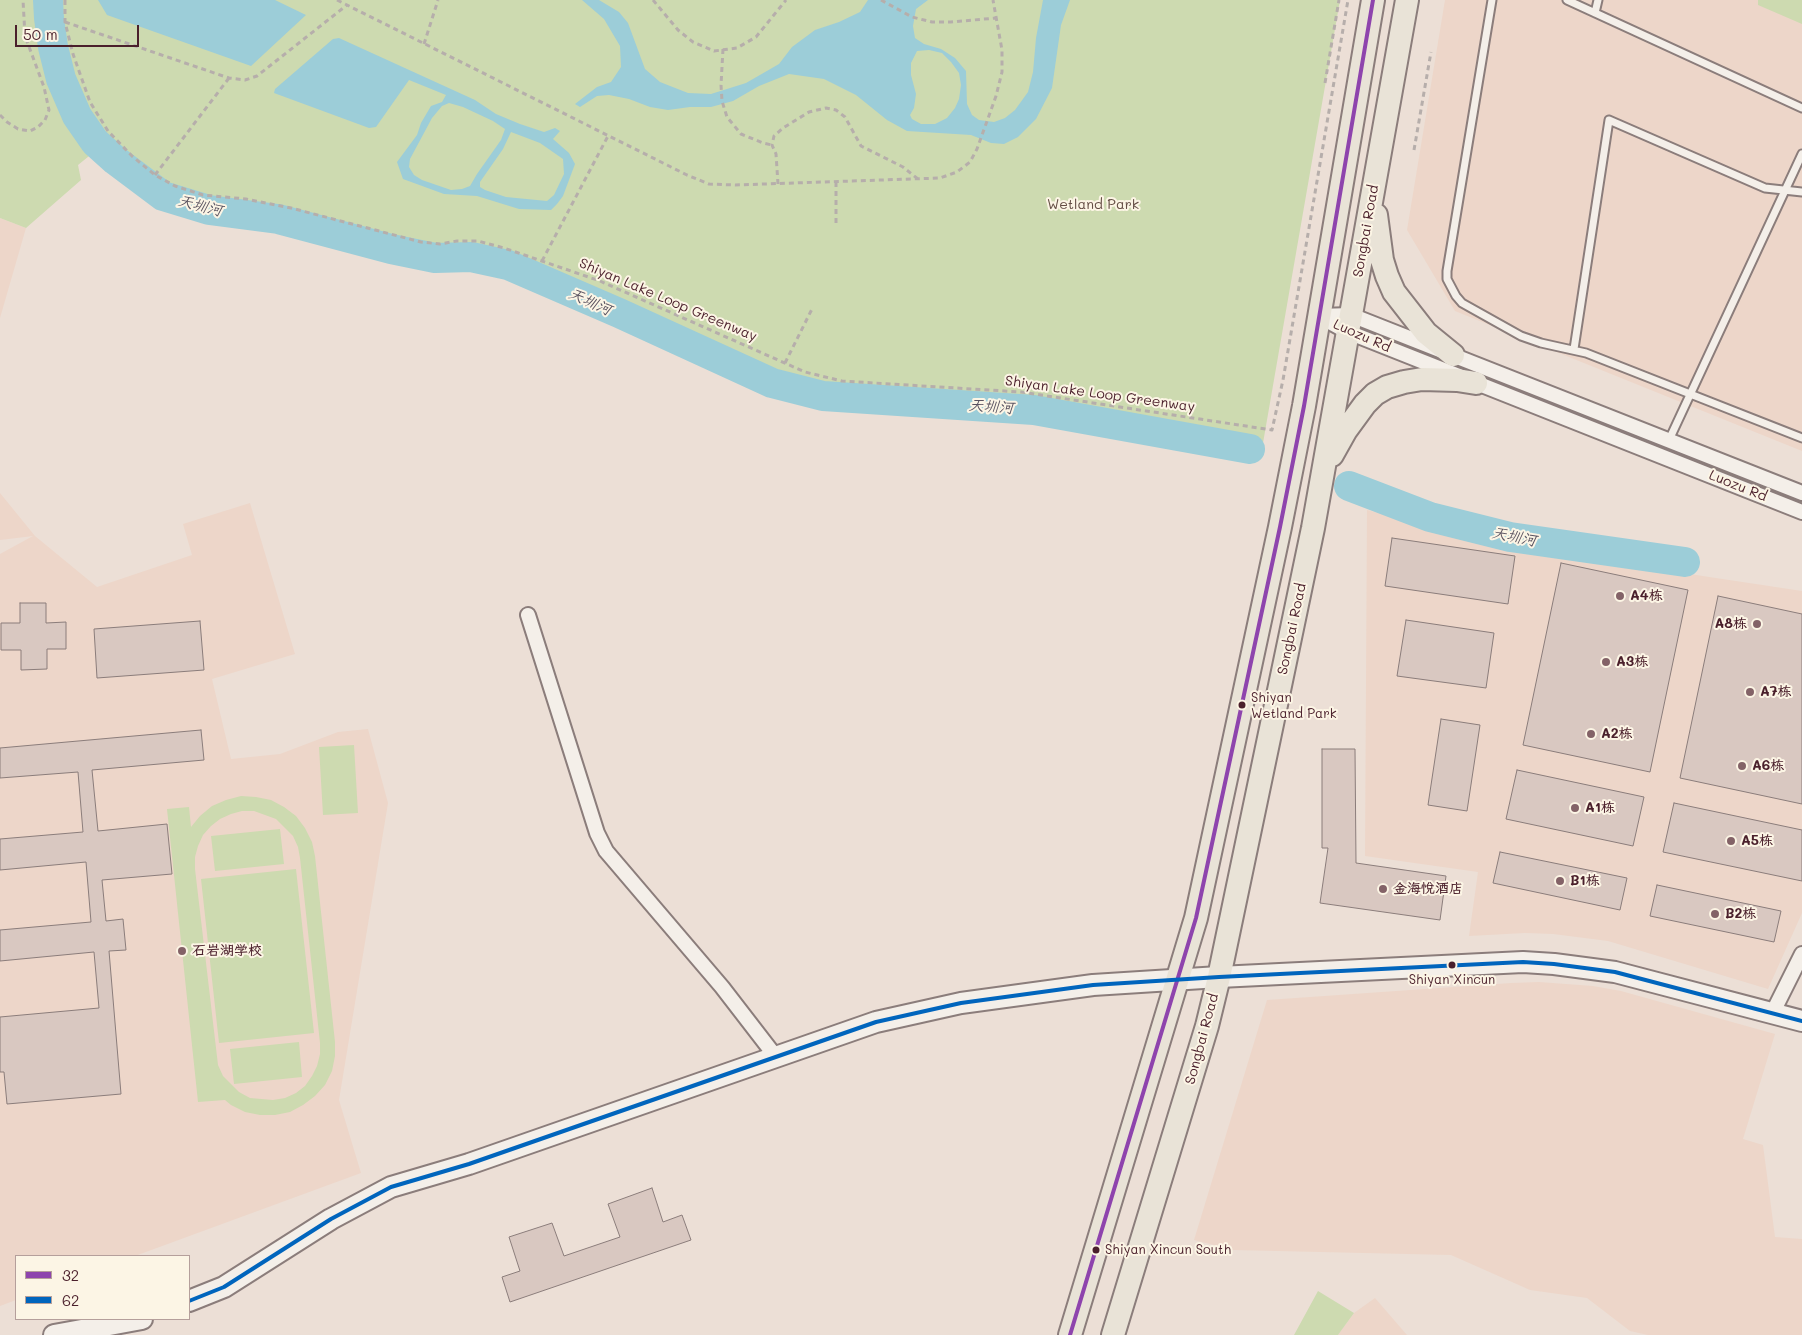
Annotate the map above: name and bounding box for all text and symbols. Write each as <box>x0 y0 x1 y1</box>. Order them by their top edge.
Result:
scale bar <box>18 15 141 47</box>
text: 50 m <box>23 24 58 44</box>
street label: Songbai Road <box>1350 184 1382 278</box>
water label: 天圳河 <box>176 192 224 220</box>
park label: Wetland Park <box>1047 197 1139 213</box>
street label: Shiyan Lake Loop Greenway <box>577 255 759 345</box>
water label: 天圳河 <box>566 285 614 319</box>
street label: Luozu Rd <box>1331 316 1393 356</box>
street label: Shiyan Lake Loop Greenway <box>1004 372 1196 416</box>
water label: 天圳河 <box>968 396 1014 418</box>
street label: Luozu Rd <box>1707 467 1769 505</box>
water label: 天圳河 <box>1490 524 1538 550</box>
street label: Songbai Road <box>1274 582 1310 676</box>
place label: A4栋 <box>1630 588 1663 604</box>
marker: A4栋 <box>1614 590 1626 602</box>
place label: A8栋 <box>1715 616 1747 632</box>
marker: A8栋 <box>1751 618 1763 630</box>
place label: A3栋 <box>1616 654 1648 670</box>
marker: A3栋 <box>1600 656 1612 668</box>
place label: A7栋 <box>1760 684 1792 700</box>
marker: A7栋 <box>1744 686 1756 698</box>
place label: Shiyan Wetland Park <box>1251 690 1337 721</box>
marker: Shiyan Wetland Park <box>1237 700 1247 710</box>
place label: A2栋 <box>1601 726 1633 742</box>
marker: A2栋 <box>1585 728 1597 740</box>
place label: A6栋 <box>1752 758 1784 774</box>
marker: A6栋 <box>1736 760 1748 772</box>
place label: A1栋 <box>1585 800 1615 816</box>
marker: A1栋 <box>1569 802 1581 814</box>
place label: A5栋 <box>1741 833 1773 849</box>
marker: A5栋 <box>1725 835 1737 847</box>
place label: B1栋 <box>1570 873 1600 889</box>
marker: B1栋 <box>1554 875 1566 887</box>
place label: 金海悦酒店 <box>1393 881 1463 897</box>
marker: 金海悦酒店 <box>1377 883 1389 895</box>
place label: B2栋 <box>1725 906 1756 922</box>
marker: B2栋 <box>1709 908 1721 920</box>
place label: 石岩湖学校 <box>192 943 262 959</box>
marker: 石岩湖学校 <box>176 945 188 957</box>
marker: Shiyan Xincun <box>1447 960 1457 970</box>
place label: Shiyan Xincun <box>1409 972 1495 988</box>
street label: Songbai Road <box>1182 992 1222 1086</box>
place label: Shiyan Xincun South <box>1105 1242 1231 1258</box>
marker: Shiyan Xincun South <box>1091 1245 1101 1255</box>
legend <box>15 1255 190 1320</box>
text: 32 <box>62 1265 79 1285</box>
text: 62 <box>62 1290 79 1310</box>

